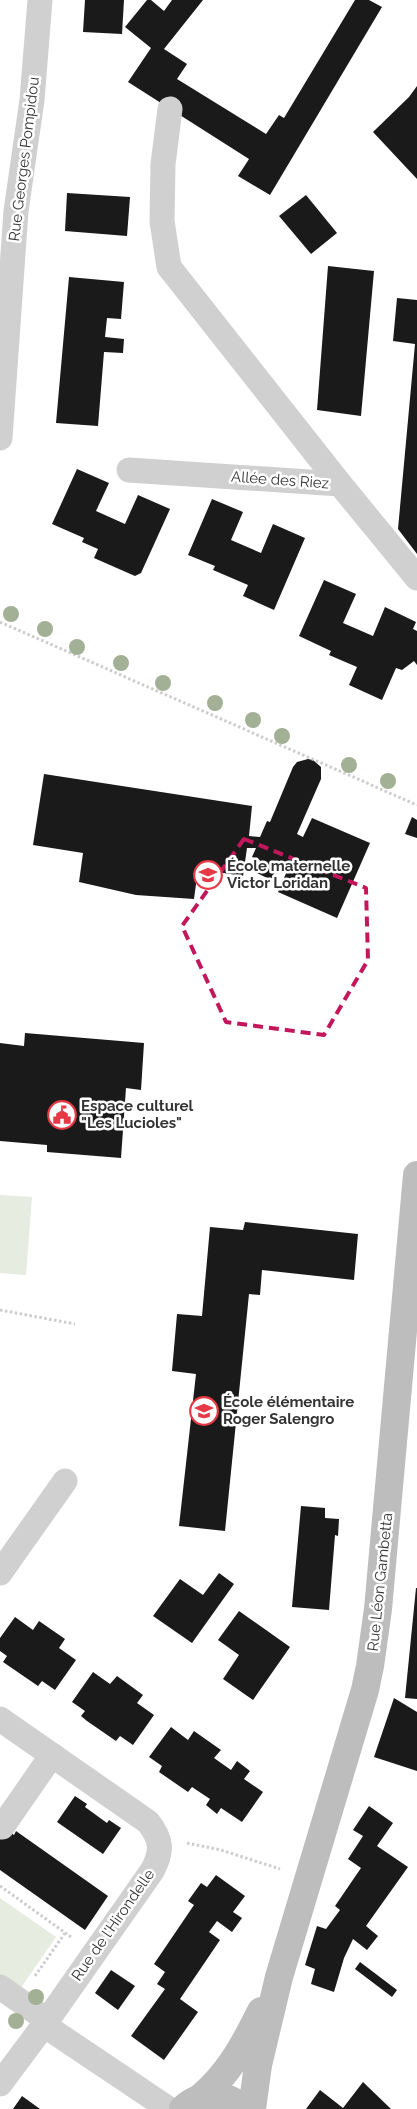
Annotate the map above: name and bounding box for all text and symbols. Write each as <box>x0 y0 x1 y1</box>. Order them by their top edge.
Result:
street label: Rue Georges Pompidou <box>5 76 43 242</box>
street label: Allée des Riez <box>230 468 330 492</box>
place label: École maternelle Victor Loridan <box>227 857 350 892</box>
school or university icon: École maternelle Victor Loridan <box>193 860 223 890</box>
place label: Espace culturel "Les Lucioles" <box>81 1097 194 1132</box>
public building icon: Espace culturel "Les Lucioles" <box>47 1100 77 1130</box>
place label: École élémentaire Roger Salengro <box>223 1393 354 1428</box>
school or university icon: École élémentaire Roger Salengro <box>189 1396 219 1426</box>
street label: Rue Léon Gambetta <box>364 1512 396 1652</box>
street label: Rue de l'Hirondelle <box>68 1866 158 1984</box>

